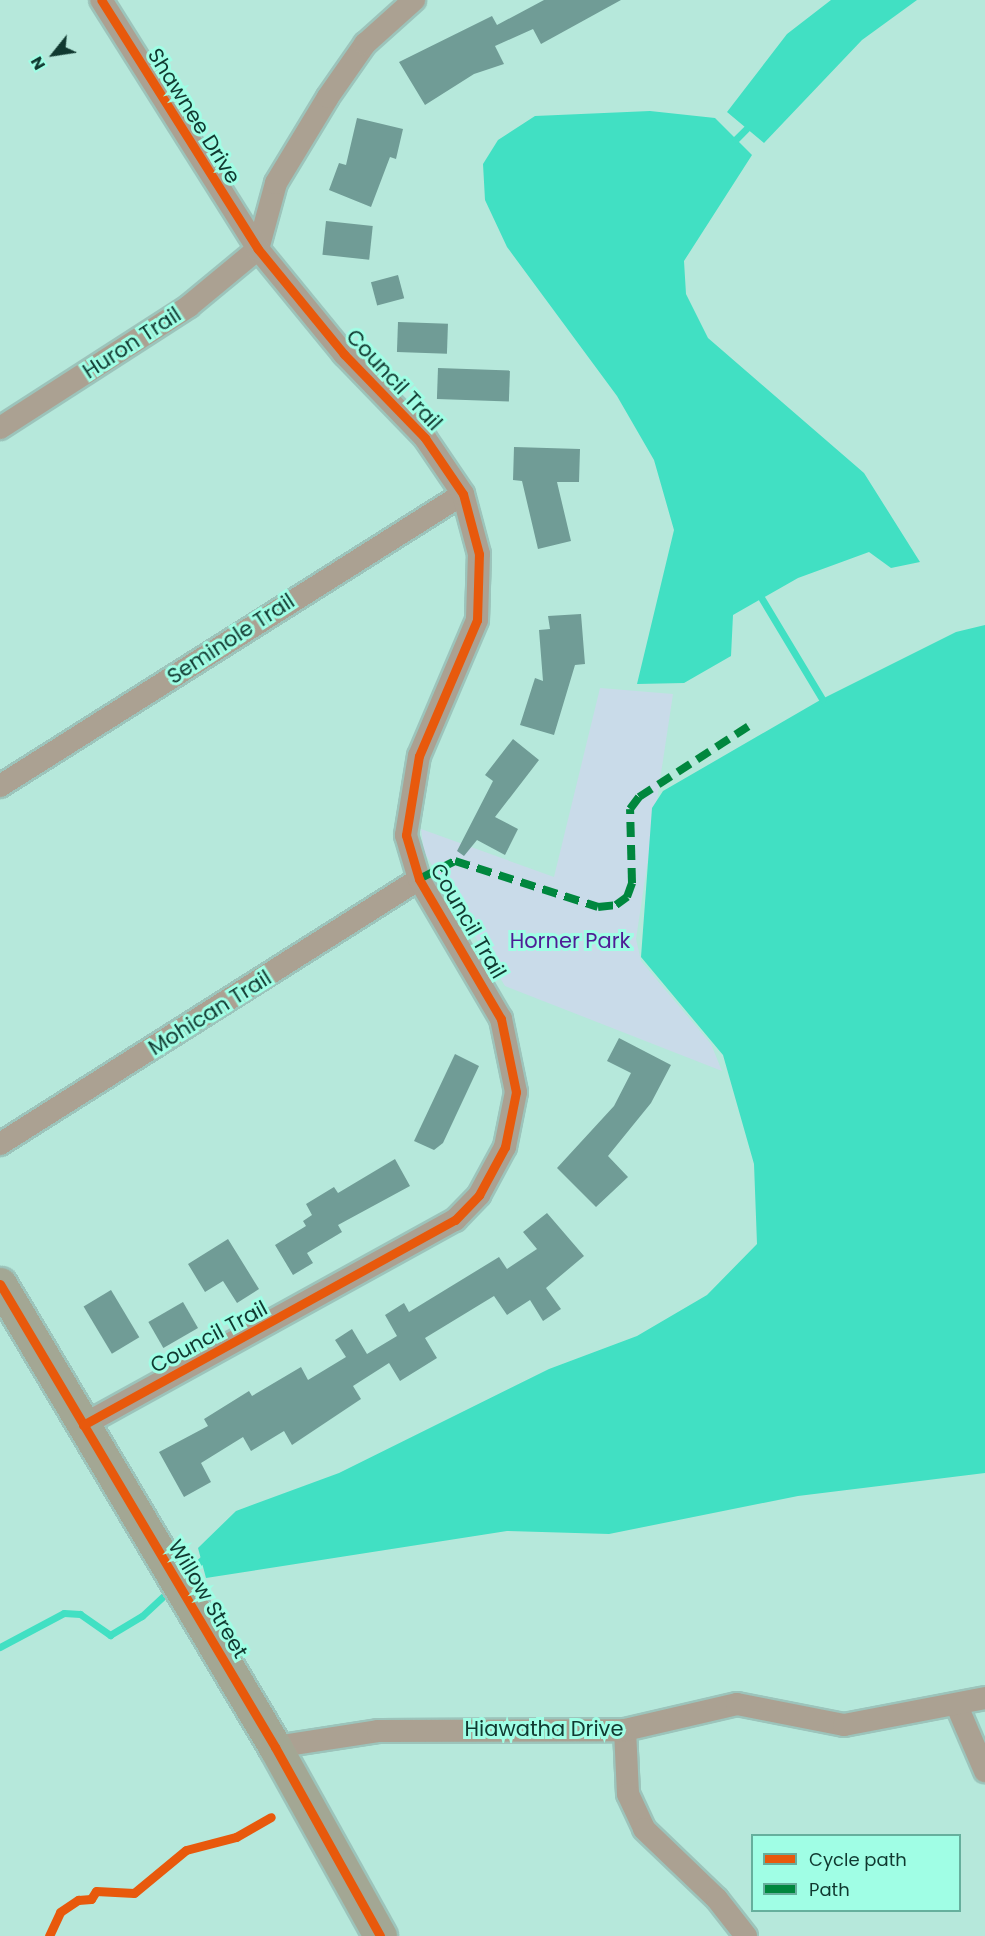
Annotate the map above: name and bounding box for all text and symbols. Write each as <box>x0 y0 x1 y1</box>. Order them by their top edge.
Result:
north arrow <box>24 24 84 84</box>
street label: Shawnee Drive <box>142 44 246 188</box>
text: N <box>25 52 51 74</box>
street label: Huron Trail <box>78 302 186 384</box>
street label: Council Trail <box>341 324 447 436</box>
street label: Seminole Trail <box>163 589 299 689</box>
street label: Council Trail <box>425 859 511 983</box>
park label: Horner Park <box>510 928 630 954</box>
street label: Mohican Trail <box>144 965 276 1061</box>
street label: Council Trail <box>146 1296 272 1378</box>
street label: Willow Street <box>163 1535 253 1663</box>
street label: Hiawatha Drive <box>465 1716 623 1742</box>
legend <box>751 1834 961 1912</box>
text: Cycle path <box>809 1847 907 1872</box>
text: Path <box>809 1877 850 1902</box>

